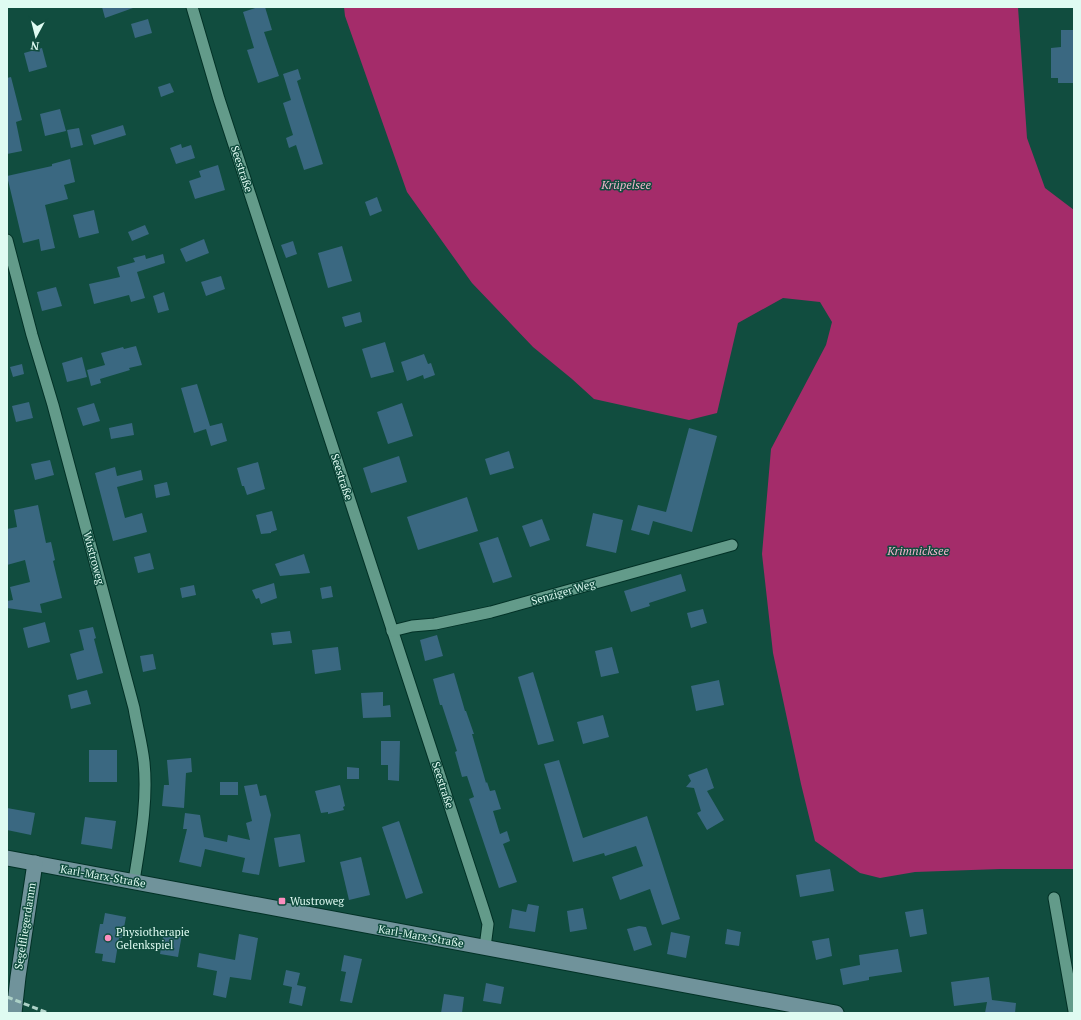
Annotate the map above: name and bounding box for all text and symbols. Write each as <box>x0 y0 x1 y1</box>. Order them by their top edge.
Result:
north arrow <box>16 16 56 56</box>
text: N <box>29 38 40 53</box>
street label: Seestraße <box>228 144 256 194</box>
water label: Krüpelsee <box>600 177 651 192</box>
street label: Seestraße <box>328 452 356 502</box>
street label: Wustroweg <box>80 530 108 586</box>
water label: Krimnicksee <box>886 543 949 558</box>
street label: Senziger Weg <box>529 576 597 608</box>
street label: Seestraße <box>429 760 457 810</box>
street label: Karl-Marx-Straße <box>59 862 147 890</box>
street label: Segelfliegerdamm <box>11 881 39 970</box>
place label: Wustroweg <box>290 894 344 908</box>
marker: Wustroweg <box>277 896 287 906</box>
street label: Karl-Marx-Straße <box>377 922 465 950</box>
place label: Physiotherapie Gelenkspiel <box>116 925 190 952</box>
marker: Physiotherapie Gelenkspiel <box>103 933 113 943</box>

